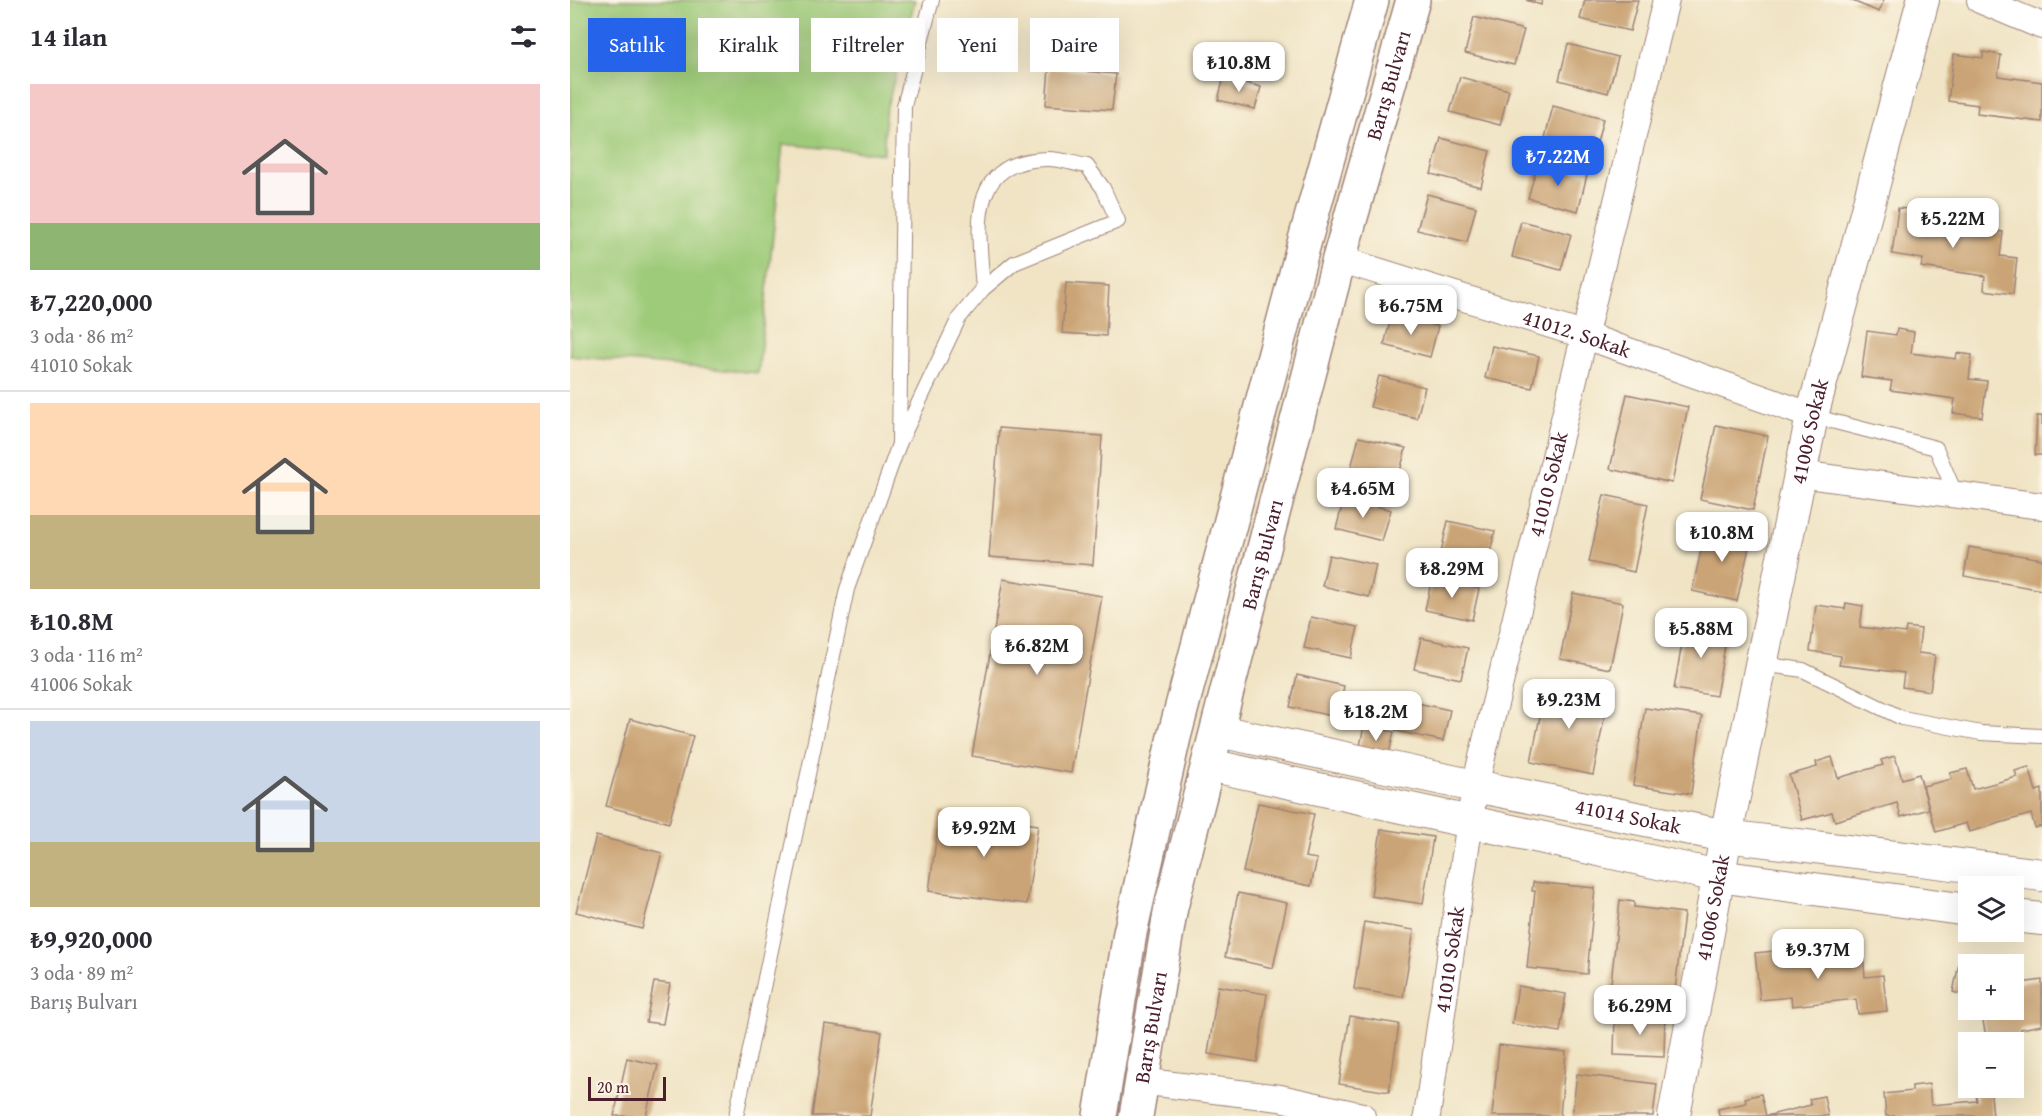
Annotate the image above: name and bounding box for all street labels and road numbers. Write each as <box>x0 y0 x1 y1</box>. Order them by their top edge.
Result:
street label: Barış Bulvarı <box>1358 26 1419 144</box>
street label: 41012. Sokak <box>1519 301 1636 366</box>
street label: 41006 Sokak <box>1782 375 1836 487</box>
street label: 41010 Sokak <box>1520 428 1576 540</box>
street label: Barış Bulvarı <box>1233 496 1291 613</box>
street label: 41014 Sokak <box>1572 790 1684 842</box>
street label: 41006 Sokak <box>1687 851 1737 963</box>
street label: 41010 Sokak <box>1426 904 1472 1015</box>
street label: Barış Bulvarı <box>1126 969 1175 1085</box>

